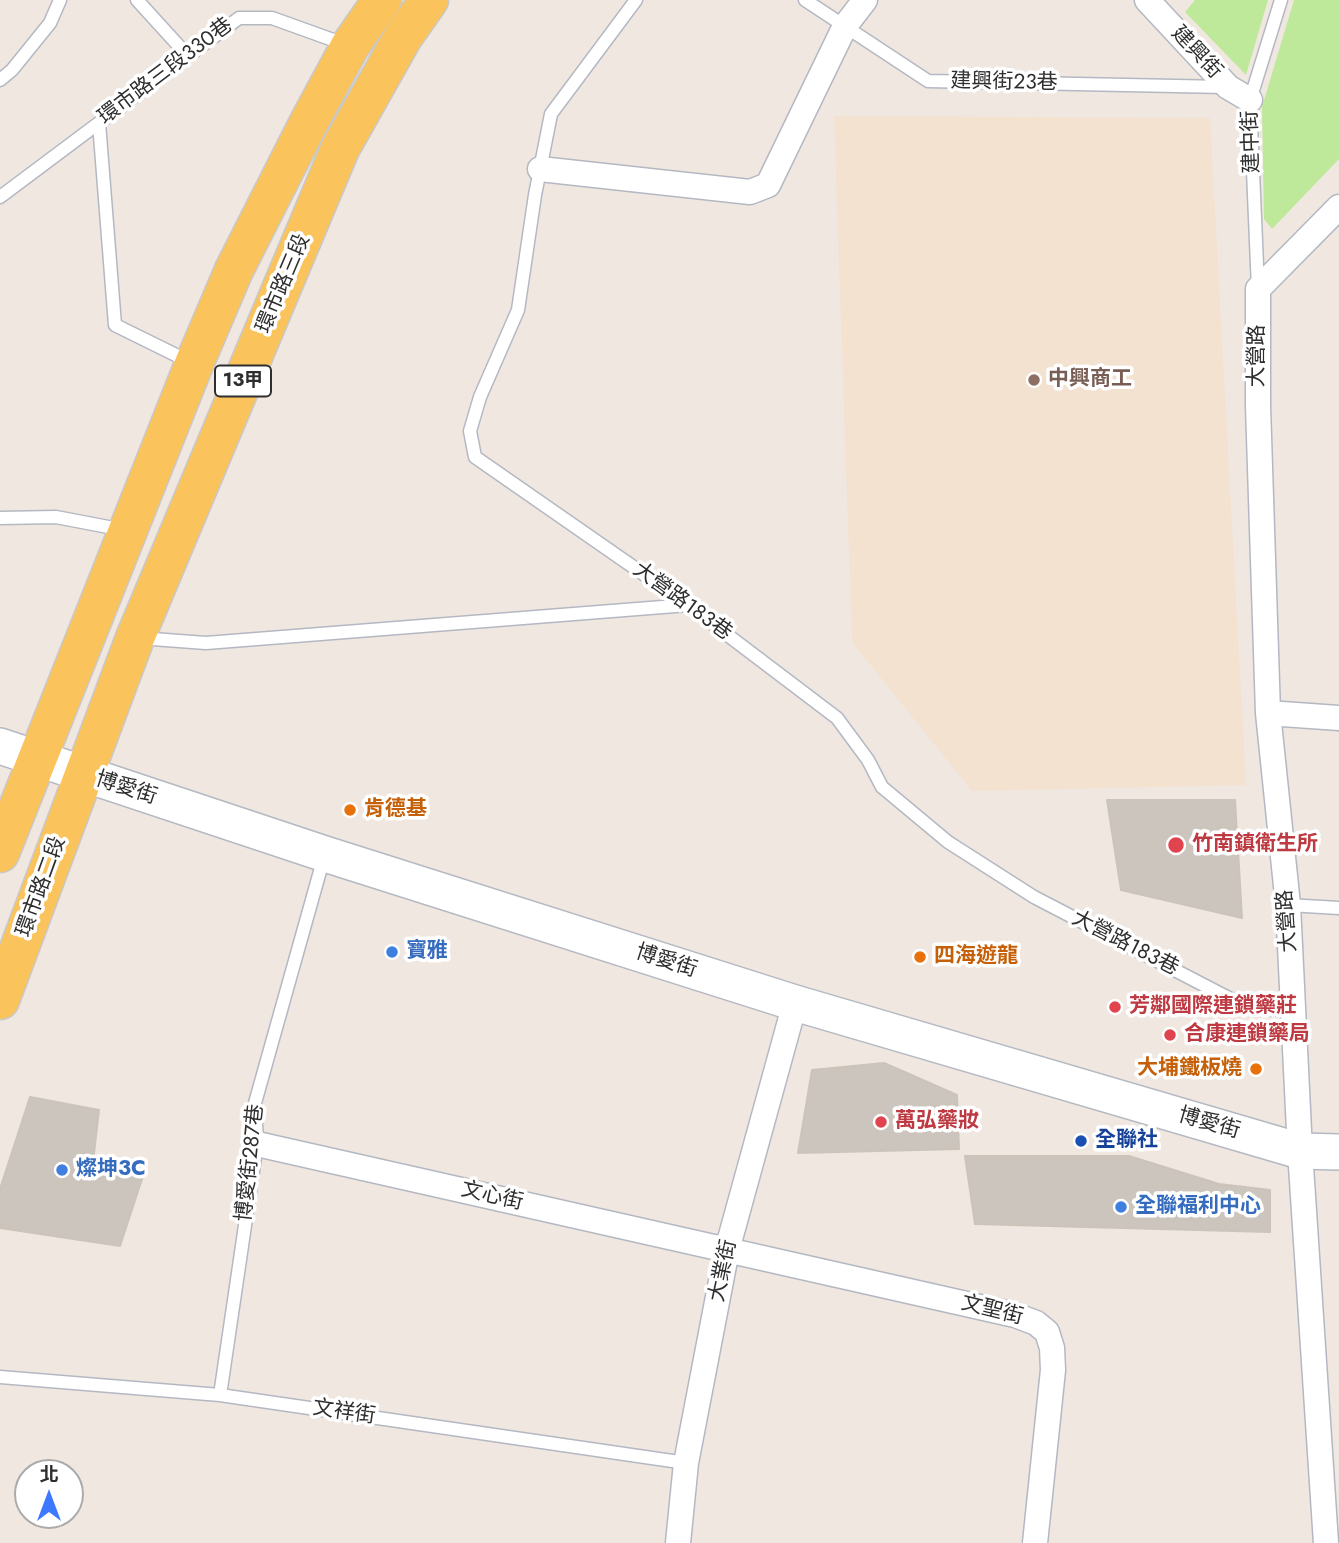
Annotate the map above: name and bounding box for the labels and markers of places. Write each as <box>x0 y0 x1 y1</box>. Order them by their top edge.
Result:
place label: 中興商工 <box>1048 367 1132 393</box>
marker: 中興商工 <box>1026 372 1042 388</box>
place label: 肯德基 <box>364 797 427 823</box>
marker: 肯德基 <box>342 802 358 818</box>
place label: 竹南鎮衛生所 <box>1192 832 1318 858</box>
marker: 竹南鎮衛生所 <box>1166 835 1186 855</box>
place label: 寶雅 <box>406 939 448 965</box>
marker: 寶雅 <box>384 944 400 960</box>
place label: 四海遊龍 <box>934 944 1018 970</box>
marker: 四海遊龍 <box>912 949 928 965</box>
place label: 芳鄰國際連鎖藥莊 <box>1129 994 1297 1020</box>
marker: 芳鄰國際連鎖藥莊 <box>1107 999 1123 1015</box>
place label: 合康連鎖藥局 <box>1184 1022 1310 1048</box>
marker: 合康連鎖藥局 <box>1162 1027 1178 1043</box>
place label: 大埔鐵板燒 <box>1137 1056 1242 1082</box>
marker: 大埔鐵板燒 <box>1248 1061 1264 1077</box>
place label: 萬弘藥妝 <box>895 1109 979 1135</box>
marker: 萬弘藥妝 <box>873 1114 889 1130</box>
place label: 全聯社 <box>1095 1128 1158 1154</box>
marker: 全聯社 <box>1073 1133 1089 1149</box>
place label: 燦坤3C <box>76 1157 146 1183</box>
marker: 燦坤3C <box>54 1162 70 1178</box>
place label: 全聯福利中心 <box>1135 1194 1261 1220</box>
marker: 全聯福利中心 <box>1113 1199 1129 1215</box>

